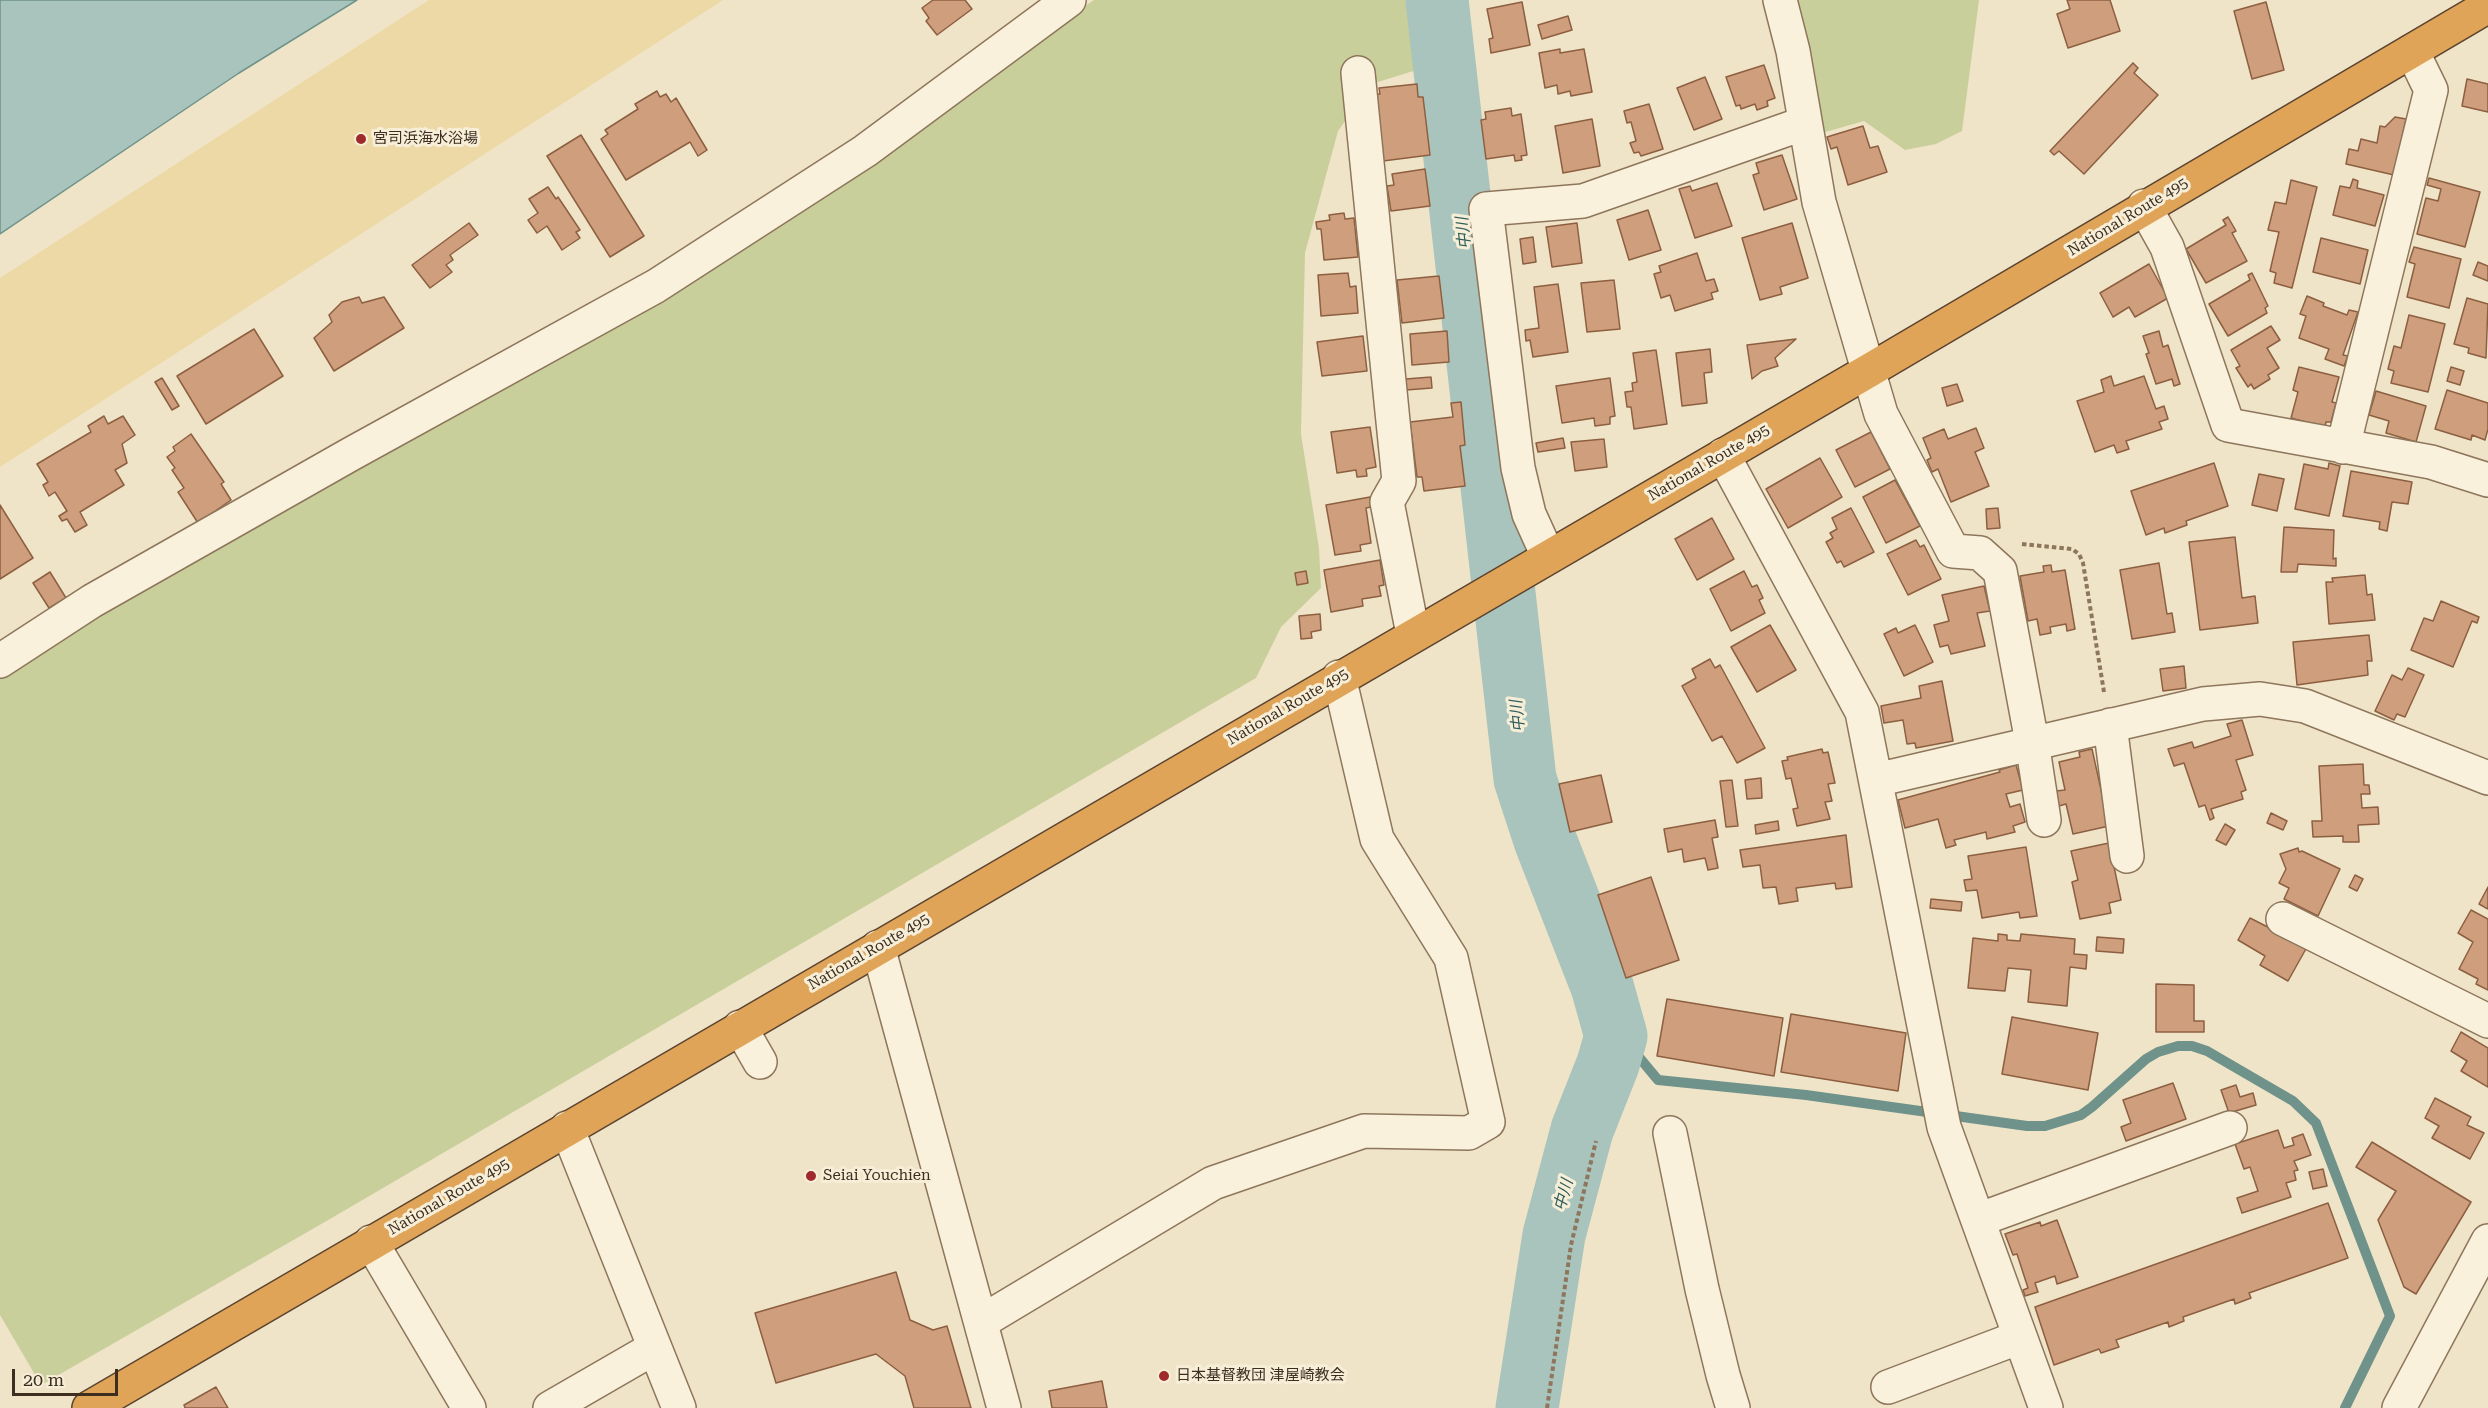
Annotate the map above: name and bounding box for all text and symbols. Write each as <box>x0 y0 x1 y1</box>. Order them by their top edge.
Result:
place label: 宮司浜海水浴場 <box>373 130 478 148</box>
marker: 宮司浜海水浴場 <box>354 132 368 146</box>
street label: National Route 495 <box>2065 174 2191 260</box>
water label: 中川 <box>1453 216 1475 250</box>
street label: National Route 495 <box>1645 421 1773 505</box>
street label: National Route 495 <box>1224 665 1352 749</box>
water label: 中川 <box>1507 699 1529 733</box>
street label: National Route 495 <box>805 910 933 994</box>
street label: National Route 495 <box>385 1155 513 1239</box>
place label: Seiai Youchien <box>823 1167 931 1185</box>
marker: Seiai Youchien <box>804 1169 818 1183</box>
water label: 中川 <box>1551 1177 1577 1213</box>
scale bar <box>15 1357 122 1395</box>
place label: 日本基督教団 津屋崎教会 <box>1176 1367 1345 1385</box>
text: 20 m <box>23 1369 64 1390</box>
marker: 日本基督教団 津屋崎教会 <box>1157 1369 1171 1383</box>

